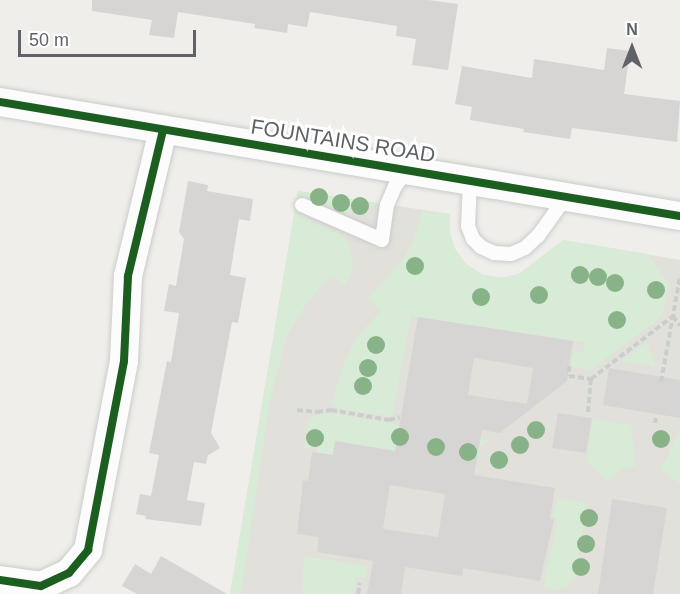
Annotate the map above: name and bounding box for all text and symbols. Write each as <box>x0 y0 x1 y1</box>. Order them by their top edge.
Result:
scale bar <box>21 18 200 56</box>
north arrow <box>602 18 662 78</box>
text: N <box>626 21 638 38</box>
text: 50 m <box>29 30 69 50</box>
street label: FOUNTAINS ROAD <box>249 114 437 168</box>

